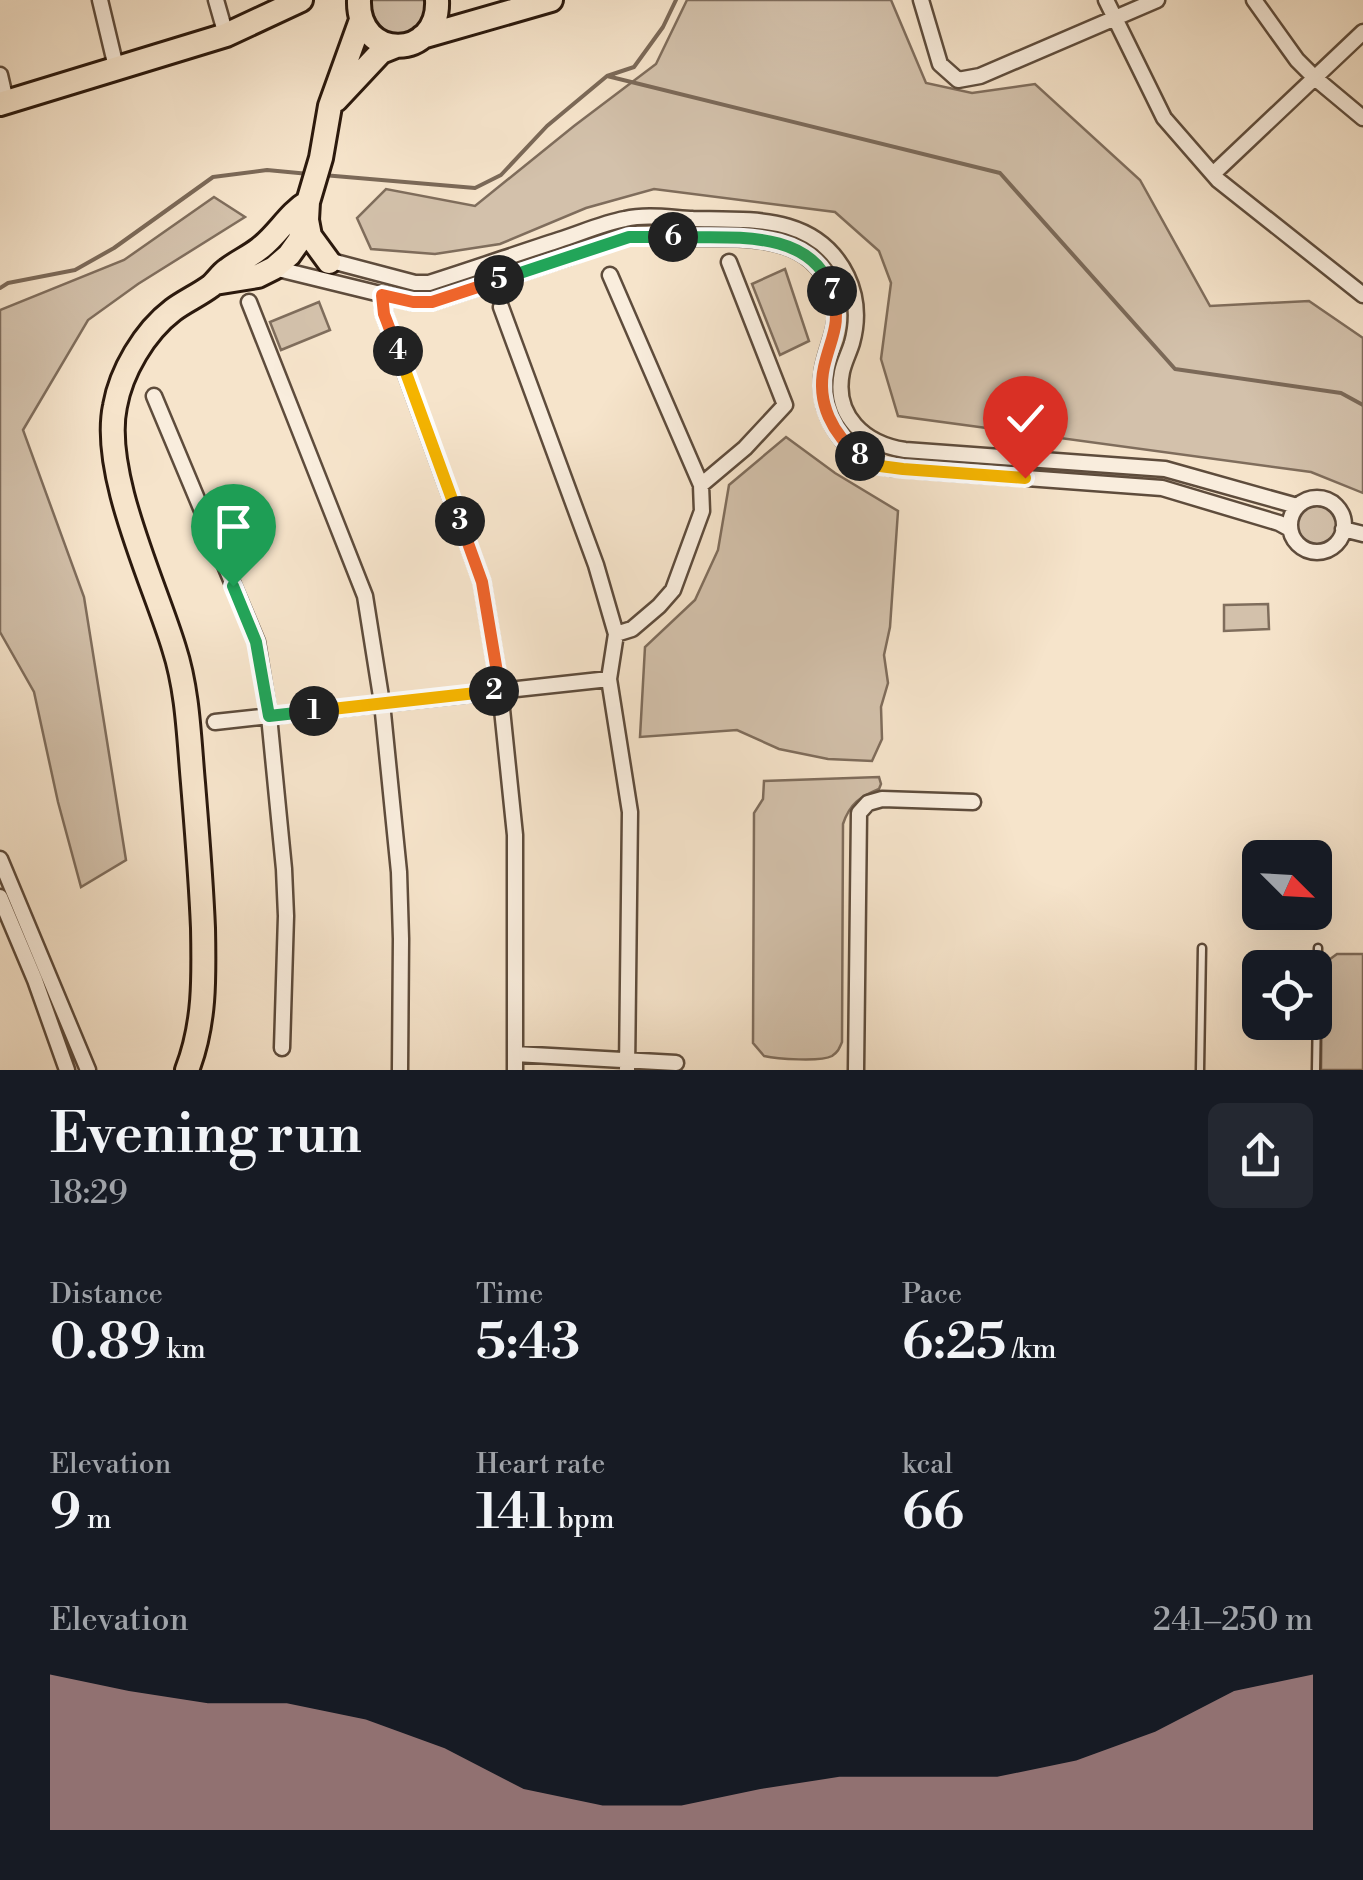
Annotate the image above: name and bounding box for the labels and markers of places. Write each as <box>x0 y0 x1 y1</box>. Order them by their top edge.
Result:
pin: 6 <box>648 212 698 262</box>
pin: 5 <box>474 255 524 305</box>
pin: 7 <box>807 266 857 316</box>
pin: 4 <box>373 326 423 376</box>
pin <box>983 376 1068 479</box>
pin: 8 <box>835 431 885 481</box>
pin <box>191 484 276 587</box>
pin: 3 <box>435 496 485 546</box>
pin: 2 <box>469 666 519 716</box>
pin: 1 <box>289 686 339 736</box>

